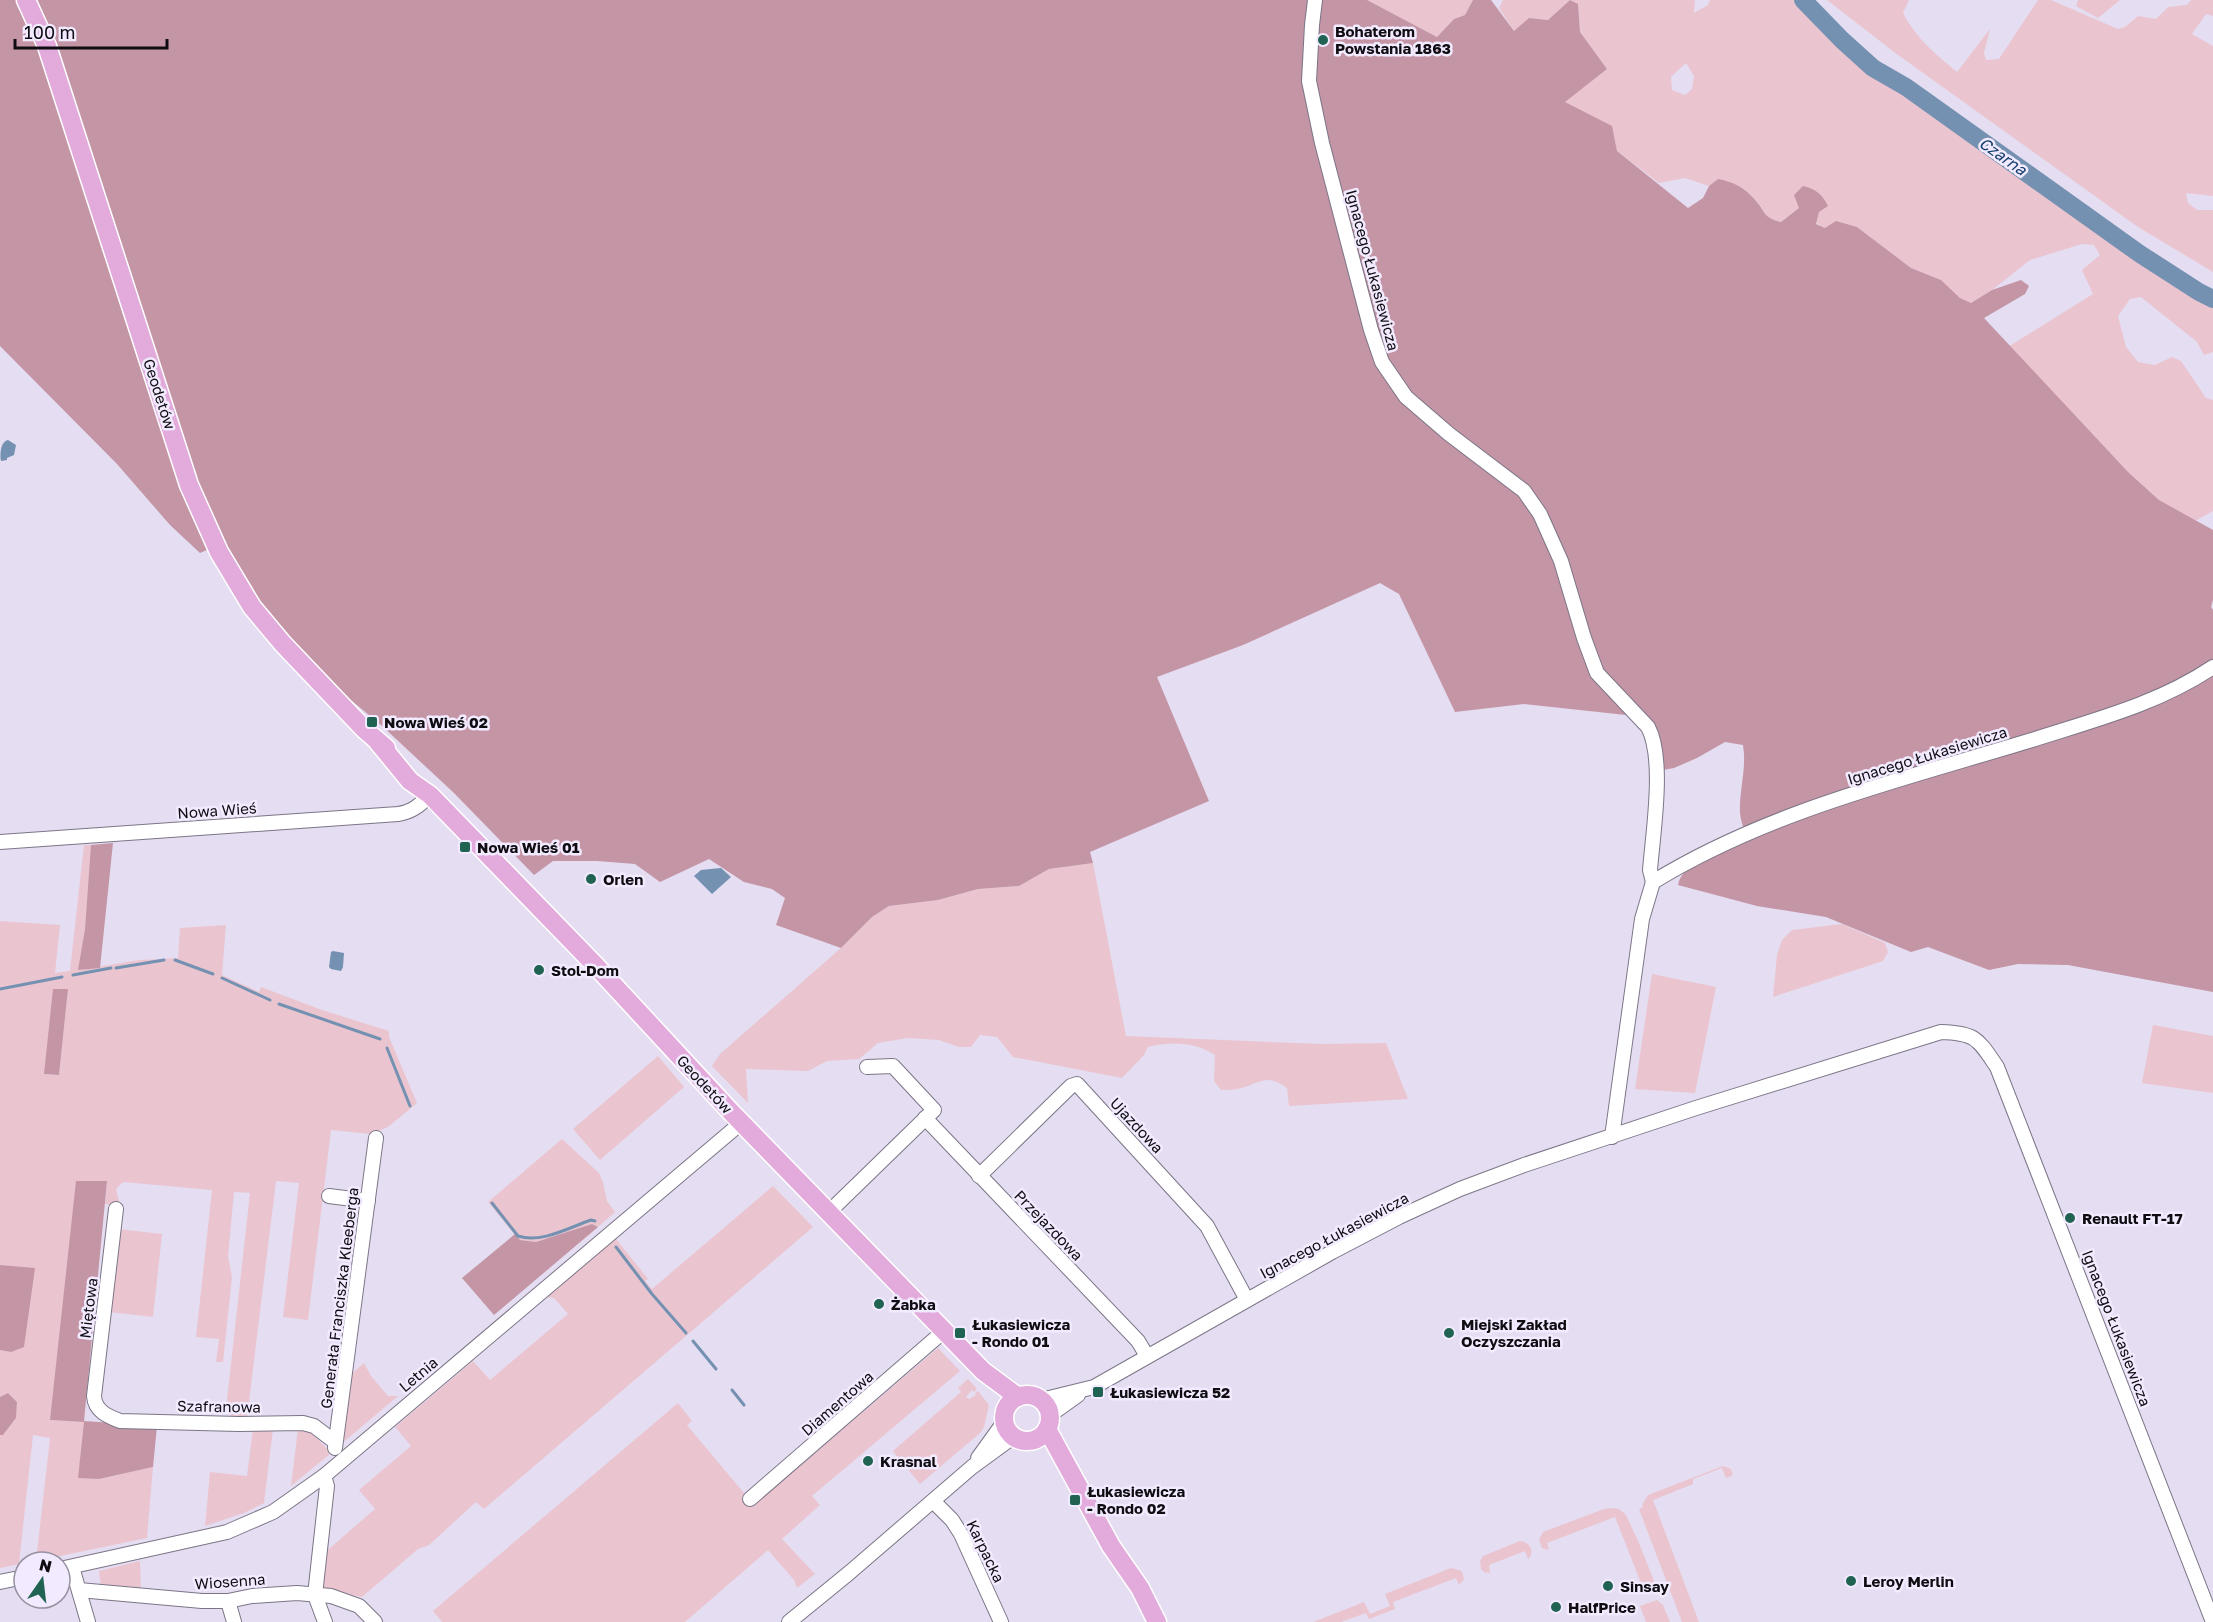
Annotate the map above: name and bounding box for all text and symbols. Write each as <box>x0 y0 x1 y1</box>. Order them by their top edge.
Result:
scale bar <box>15 12 166 50</box>
text: 100 m <box>24 21 75 43</box>
place label: Bohaterom Powstania 1863 <box>1335 22 1451 57</box>
marker: Bohaterom Powstania 1863 <box>1316 33 1330 47</box>
water label: Czarna <box>1976 133 2031 180</box>
street label: Ignacego Łukasiewicza <box>1343 188 1403 352</box>
street label: Geodetów <box>140 356 180 432</box>
place label: Nowa Wieś 02 <box>384 713 488 731</box>
marker: Nowa Wieś 02 <box>365 715 379 729</box>
street label: Ignacego Łukasiewicza <box>1845 722 2009 788</box>
street label: Nowa Wieś <box>177 798 257 822</box>
place label: Nowa Wieś 01 <box>477 838 580 856</box>
marker: Nowa Wieś 01 <box>458 840 472 854</box>
place label: Orlen <box>603 870 643 888</box>
marker: Orlen <box>584 872 598 886</box>
place label: Stol-Dom <box>551 961 619 979</box>
marker: Stol-Dom <box>532 963 546 977</box>
street label: Geodetów <box>673 1051 737 1117</box>
street label: Ujazdowa <box>1107 1093 1167 1157</box>
street label: Generała Franciszka Kleeberga <box>316 1186 362 1410</box>
street label: Przejazdowa <box>1011 1186 1087 1264</box>
street label: Ignacego Łukasiewicza <box>1257 1188 1411 1282</box>
place label: Renault FT-17 <box>2082 1209 2183 1227</box>
marker: Renault FT-17 <box>2063 1211 2077 1225</box>
street label: Ignacego Łukasiewicza <box>2079 1247 2155 1409</box>
street label: Miętowa <box>75 1277 101 1339</box>
place label: Żabka <box>891 1295 936 1313</box>
marker: Żabka <box>872 1297 886 1311</box>
place label: Łukasiewicza - Rondo 01 <box>972 1315 1070 1350</box>
place label: Miejski Zakład Oczyszczania <box>1461 1315 1567 1350</box>
marker: Łukasiewicza - Rondo 01 <box>953 1326 967 1340</box>
marker: Miejski Zakład Oczyszczania <box>1442 1326 1456 1340</box>
street label: Letnia <box>395 1353 441 1395</box>
street label: Diamentowa <box>797 1367 877 1439</box>
place label: Łukasiewicza 52 <box>1110 1383 1230 1401</box>
marker: Łukasiewicza 52 <box>1091 1385 1105 1399</box>
street label: Szafranowa <box>177 1396 261 1416</box>
place label: Krasnal <box>880 1452 936 1470</box>
marker: Krasnal <box>861 1454 875 1468</box>
place label: Łukasiewicza - Rondo 02 <box>1087 1482 1185 1517</box>
marker: Łukasiewicza - Rondo 02 <box>1068 1493 1082 1507</box>
street label: Karpacka <box>963 1517 1009 1585</box>
north arrow <box>12 1550 72 1610</box>
text: N <box>37 1554 54 1577</box>
street label: Wiosenna <box>194 1570 266 1592</box>
place label: Leroy Merlin <box>1863 1572 1954 1590</box>
marker: Leroy Merlin <box>1844 1574 1858 1588</box>
place label: Sinsay <box>1620 1577 1669 1595</box>
marker: Sinsay <box>1601 1579 1615 1593</box>
place label: HalfPrice <box>1568 1598 1636 1616</box>
marker: HalfPrice <box>1549 1600 1563 1614</box>

